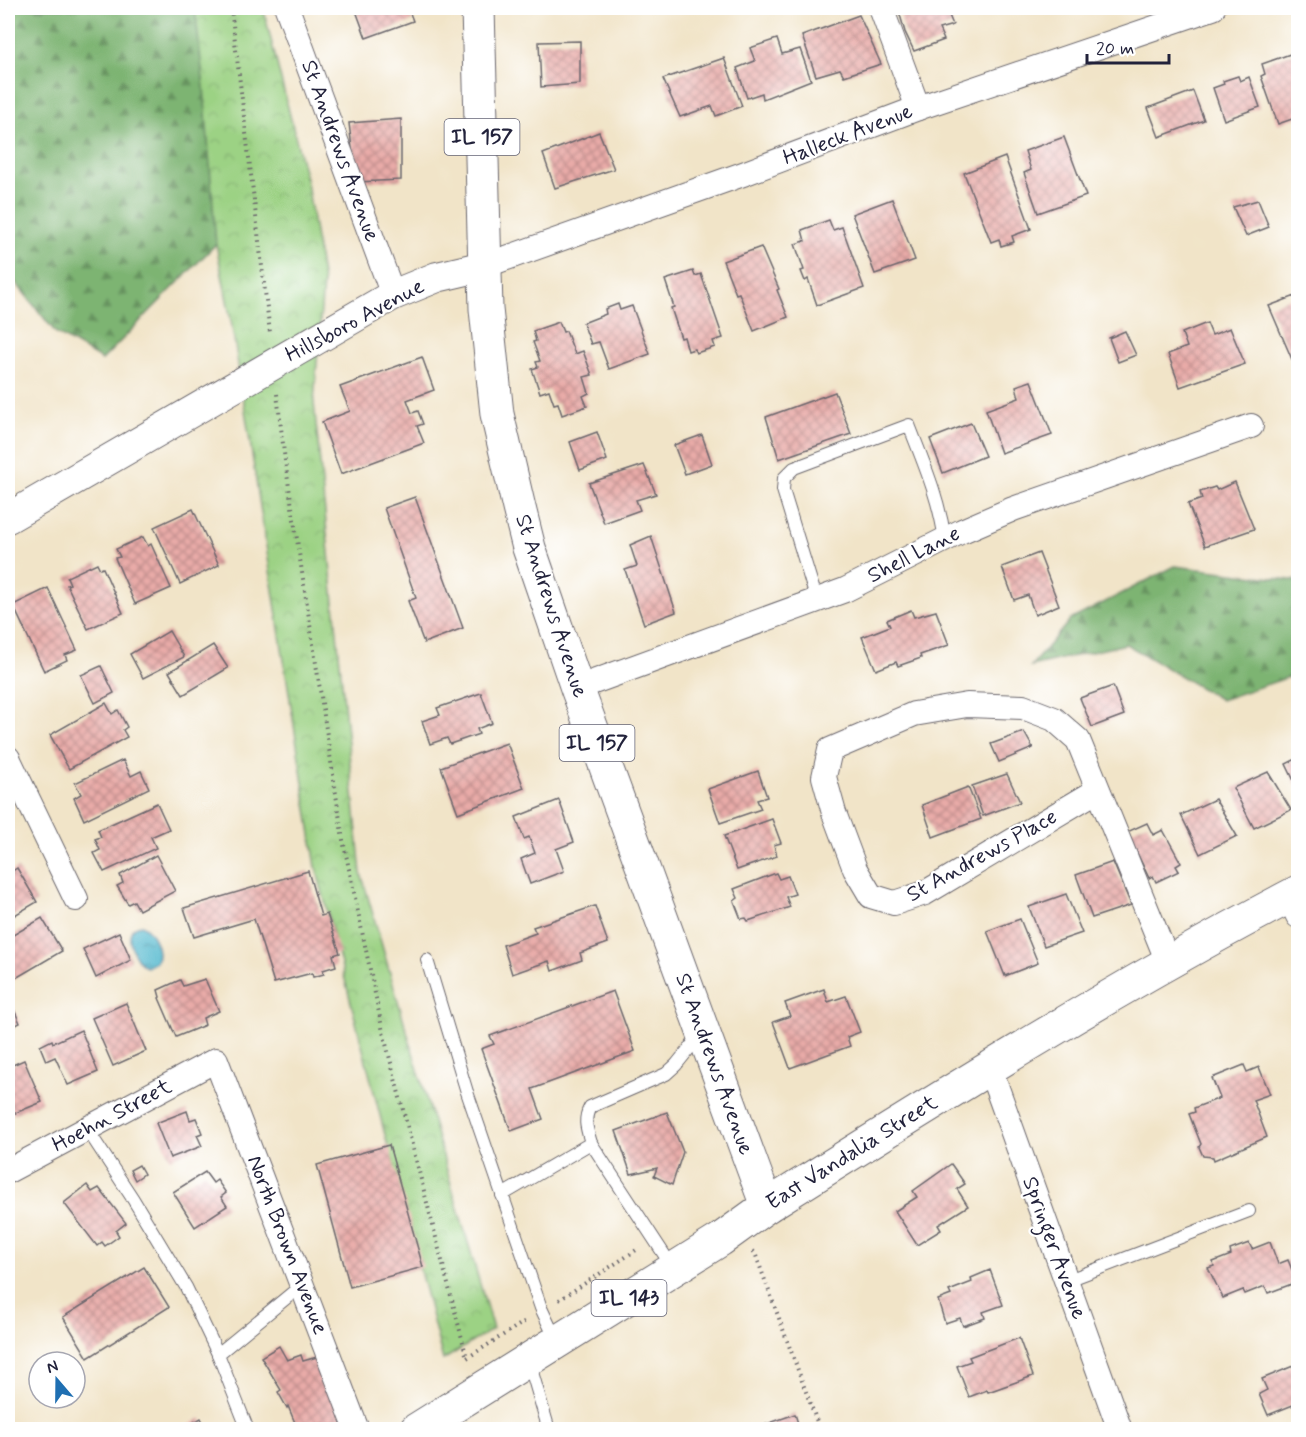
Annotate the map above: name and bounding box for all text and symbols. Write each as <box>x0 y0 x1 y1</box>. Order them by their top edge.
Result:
scale bar <box>1087 27 1170 65</box>
text: 20 m <box>1096 37 1134 61</box>
street label: St Andrews Avenue <box>294 56 386 246</box>
street label: Halleck Avenue <box>779 97 917 173</box>
road number: IL 157 <box>444 119 520 155</box>
street label: Hillsboro Avenue <box>281 273 430 369</box>
street label: St Andrews Avenue <box>508 511 594 701</box>
street label: Shell Lane <box>863 520 965 590</box>
road number: IL 157 <box>560 725 634 761</box>
street label: St Andrews Place <box>902 803 1062 909</box>
street label: St Andrews Avenue <box>668 969 760 1159</box>
street label: Hoehn Street <box>47 1073 177 1159</box>
street label: East Vandalia Street <box>761 1089 943 1217</box>
street label: North Brown Avenue <box>240 1151 334 1339</box>
street label: Springer Avenue <box>1012 1173 1093 1324</box>
road number: IL 143 <box>592 1280 666 1316</box>
north arrow <box>27 1350 87 1410</box>
text: N <box>44 1356 61 1379</box>

